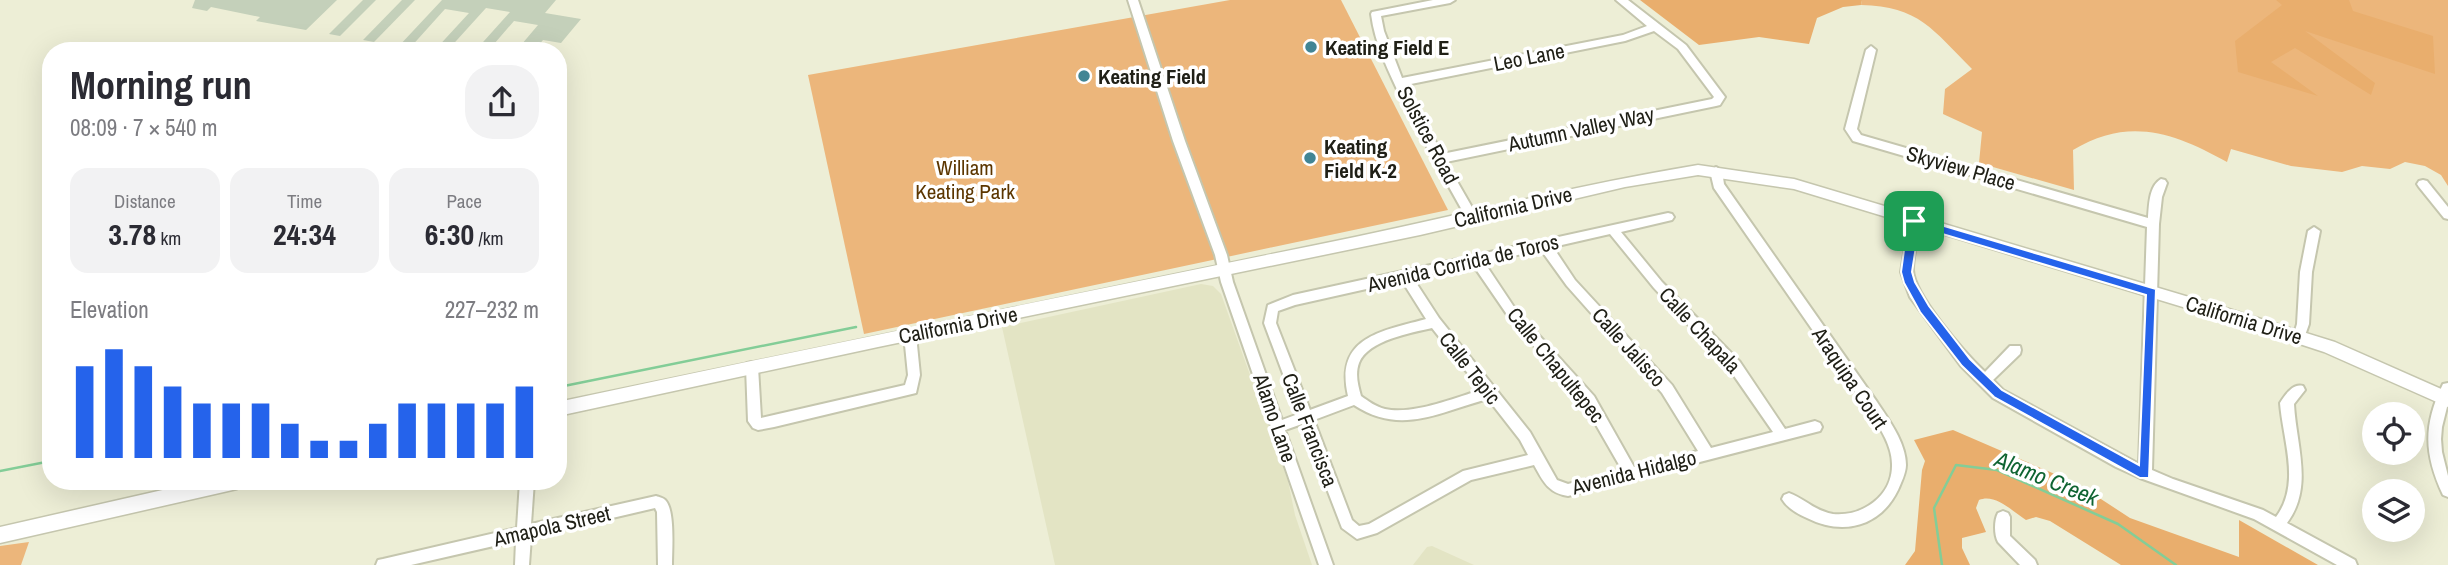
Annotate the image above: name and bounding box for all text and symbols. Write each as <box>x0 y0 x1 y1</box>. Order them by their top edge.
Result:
place label: Keating Field E <box>1325 33 1449 62</box>
street label: Leo Lane <box>1491 36 1567 78</box>
marker: Keating Field E <box>1303 39 1319 55</box>
text: Morning run <box>70 60 252 111</box>
place label: Keating Field <box>1098 62 1206 91</box>
button: share <box>465 65 539 139</box>
marker: Keating Field <box>1076 68 1092 84</box>
street label: Solstice Road <box>1390 81 1466 189</box>
street label: Autumn Valley Way <box>1504 99 1657 159</box>
text: 08:09 · 7 × 540 m <box>70 112 217 143</box>
place label: Keating Field K-2 <box>1324 132 1397 185</box>
street label: Skyview Place <box>1903 139 2019 197</box>
marker: Keating Field K-2 <box>1302 150 1318 166</box>
park label: William Keating Park <box>915 153 1015 206</box>
street label: California Drive <box>1451 179 1575 235</box>
text: Distance <box>114 188 176 214</box>
text: Time <box>287 188 322 214</box>
text: Pace <box>446 188 482 214</box>
pin <box>1884 191 1944 251</box>
icon: arrive <box>1895 202 1933 240</box>
text: 3.78 <box>108 214 156 254</box>
text: 24:34 <box>273 214 336 254</box>
text: 6:30 <box>425 214 474 254</box>
text: km <box>156 225 181 251</box>
text: /km <box>474 225 504 251</box>
street label: Avenida Corrida de Toros <box>1363 227 1562 299</box>
street label: Calle Chapala <box>1653 281 1748 380</box>
street label: California Drive <box>2182 289 2306 351</box>
text: Elevation <box>70 294 149 325</box>
text: 227–232 m <box>445 294 539 325</box>
street label: California Drive <box>896 299 1020 351</box>
street label: Calle Chapultepec <box>1500 301 1612 429</box>
street label: Calle Jalisco <box>1586 301 1672 393</box>
street label: Araquipa Court <box>1805 321 1895 435</box>
street label: Calle Tepic <box>1432 326 1508 410</box>
street label: Alamo Lane <box>1246 369 1304 466</box>
street label: Calle Francisca <box>1275 369 1345 491</box>
map controls <box>2362 402 2425 542</box>
button: locate <box>2362 402 2425 465</box>
street label: Avenida Hidalgo <box>1568 443 1699 502</box>
water label: Alamo Creek <box>1990 443 2105 513</box>
button: layers <box>2362 479 2425 542</box>
street label: Amapola Street <box>490 498 613 554</box>

